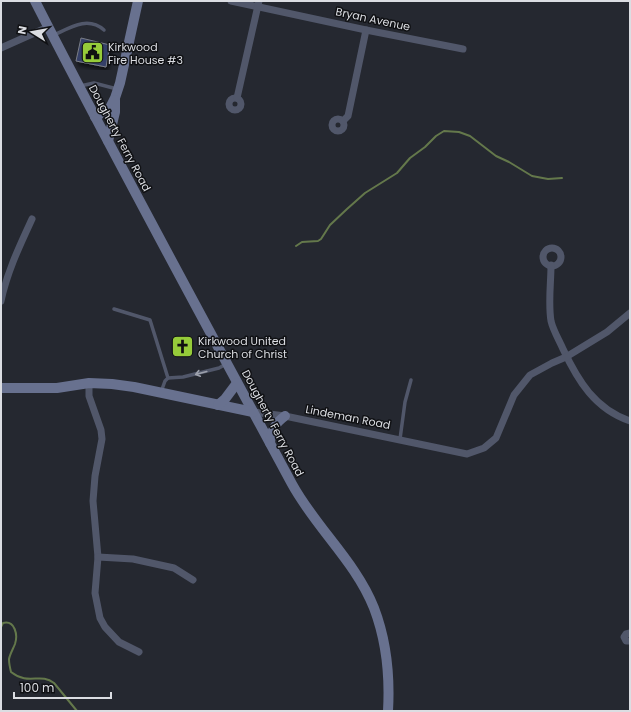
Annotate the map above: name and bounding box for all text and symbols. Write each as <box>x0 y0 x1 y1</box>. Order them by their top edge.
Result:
street label: Bryan Avenue <box>334 3 412 35</box>
north arrow <box>12 12 52 52</box>
text: N <box>14 25 31 36</box>
place label: Kirkwood Fire House #3 <box>108 39 183 68</box>
public building icon: Kirkwood Fire House #3 <box>80 40 106 66</box>
street label: Dougherty Ferry Road <box>85 82 155 194</box>
place label: Kirkwood United Church of Christ <box>198 333 287 362</box>
church icon: Kirkwood United Church of Christ <box>169 334 195 360</box>
street label: Dougherty Ferry Road <box>238 367 308 479</box>
one-way arrow <box>195 369 208 377</box>
street label: Lindeman Road <box>304 401 392 433</box>
scale bar <box>14 674 111 700</box>
text: 100 m <box>20 679 54 696</box>

